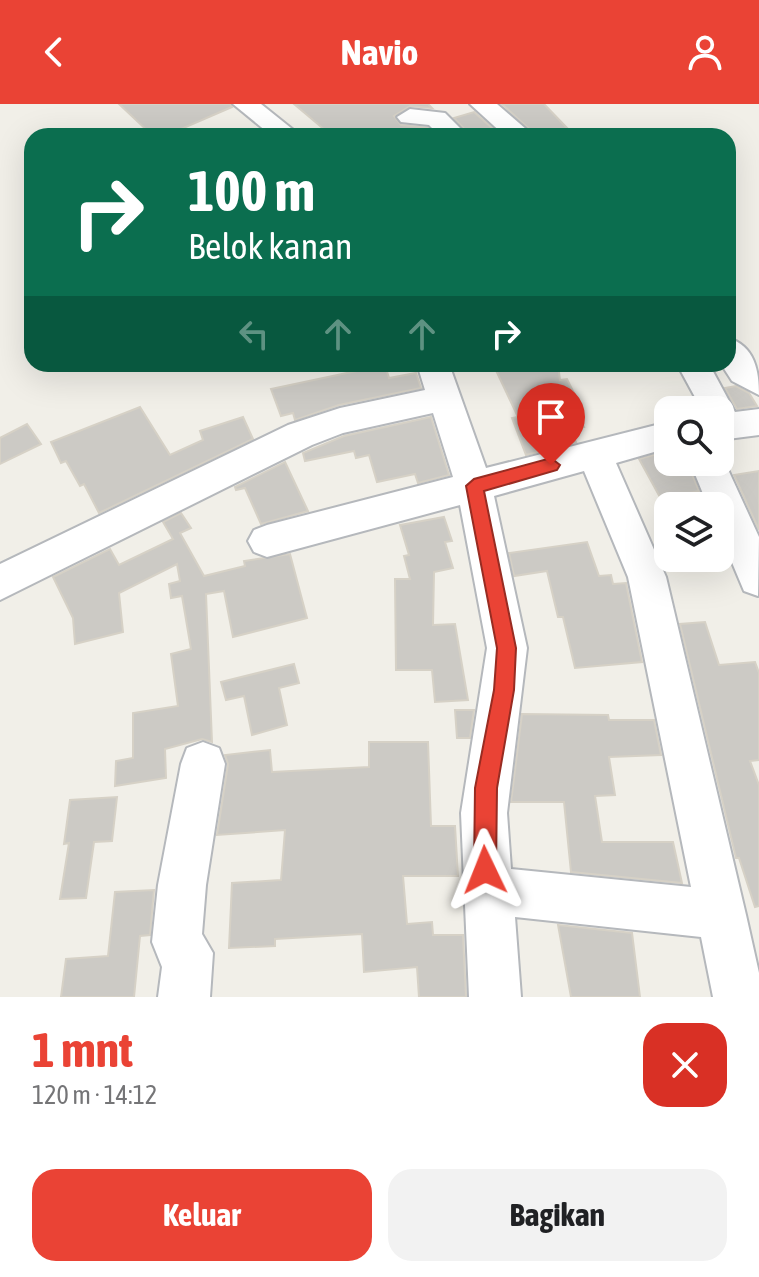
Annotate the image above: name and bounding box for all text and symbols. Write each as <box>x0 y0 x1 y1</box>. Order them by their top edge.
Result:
icon: back <box>32 30 76 74</box>
icon: person <box>683 30 727 74</box>
text: Navio <box>340 31 419 73</box>
text: 100 m <box>188 159 315 223</box>
icon: right <box>56 160 160 264</box>
text: Belok kanan <box>188 225 353 267</box>
icon: left <box>232 312 276 356</box>
icon: ahead <box>316 312 360 356</box>
icon: ahead <box>400 312 444 356</box>
icon: right <box>484 312 528 356</box>
pin <box>517 383 585 465</box>
icon: arrive <box>529 395 573 439</box>
map controls <box>654 396 734 572</box>
button: search <box>654 396 734 476</box>
button: layers <box>654 492 734 572</box>
position arrow <box>443 828 527 912</box>
text: 1 mnt <box>32 1022 133 1077</box>
button: close <box>643 1023 727 1107</box>
text: 120 m · 14:12 <box>32 1080 157 1110</box>
button: Keluar <box>32 1169 372 1261</box>
button: Bagikan <box>388 1169 727 1261</box>

